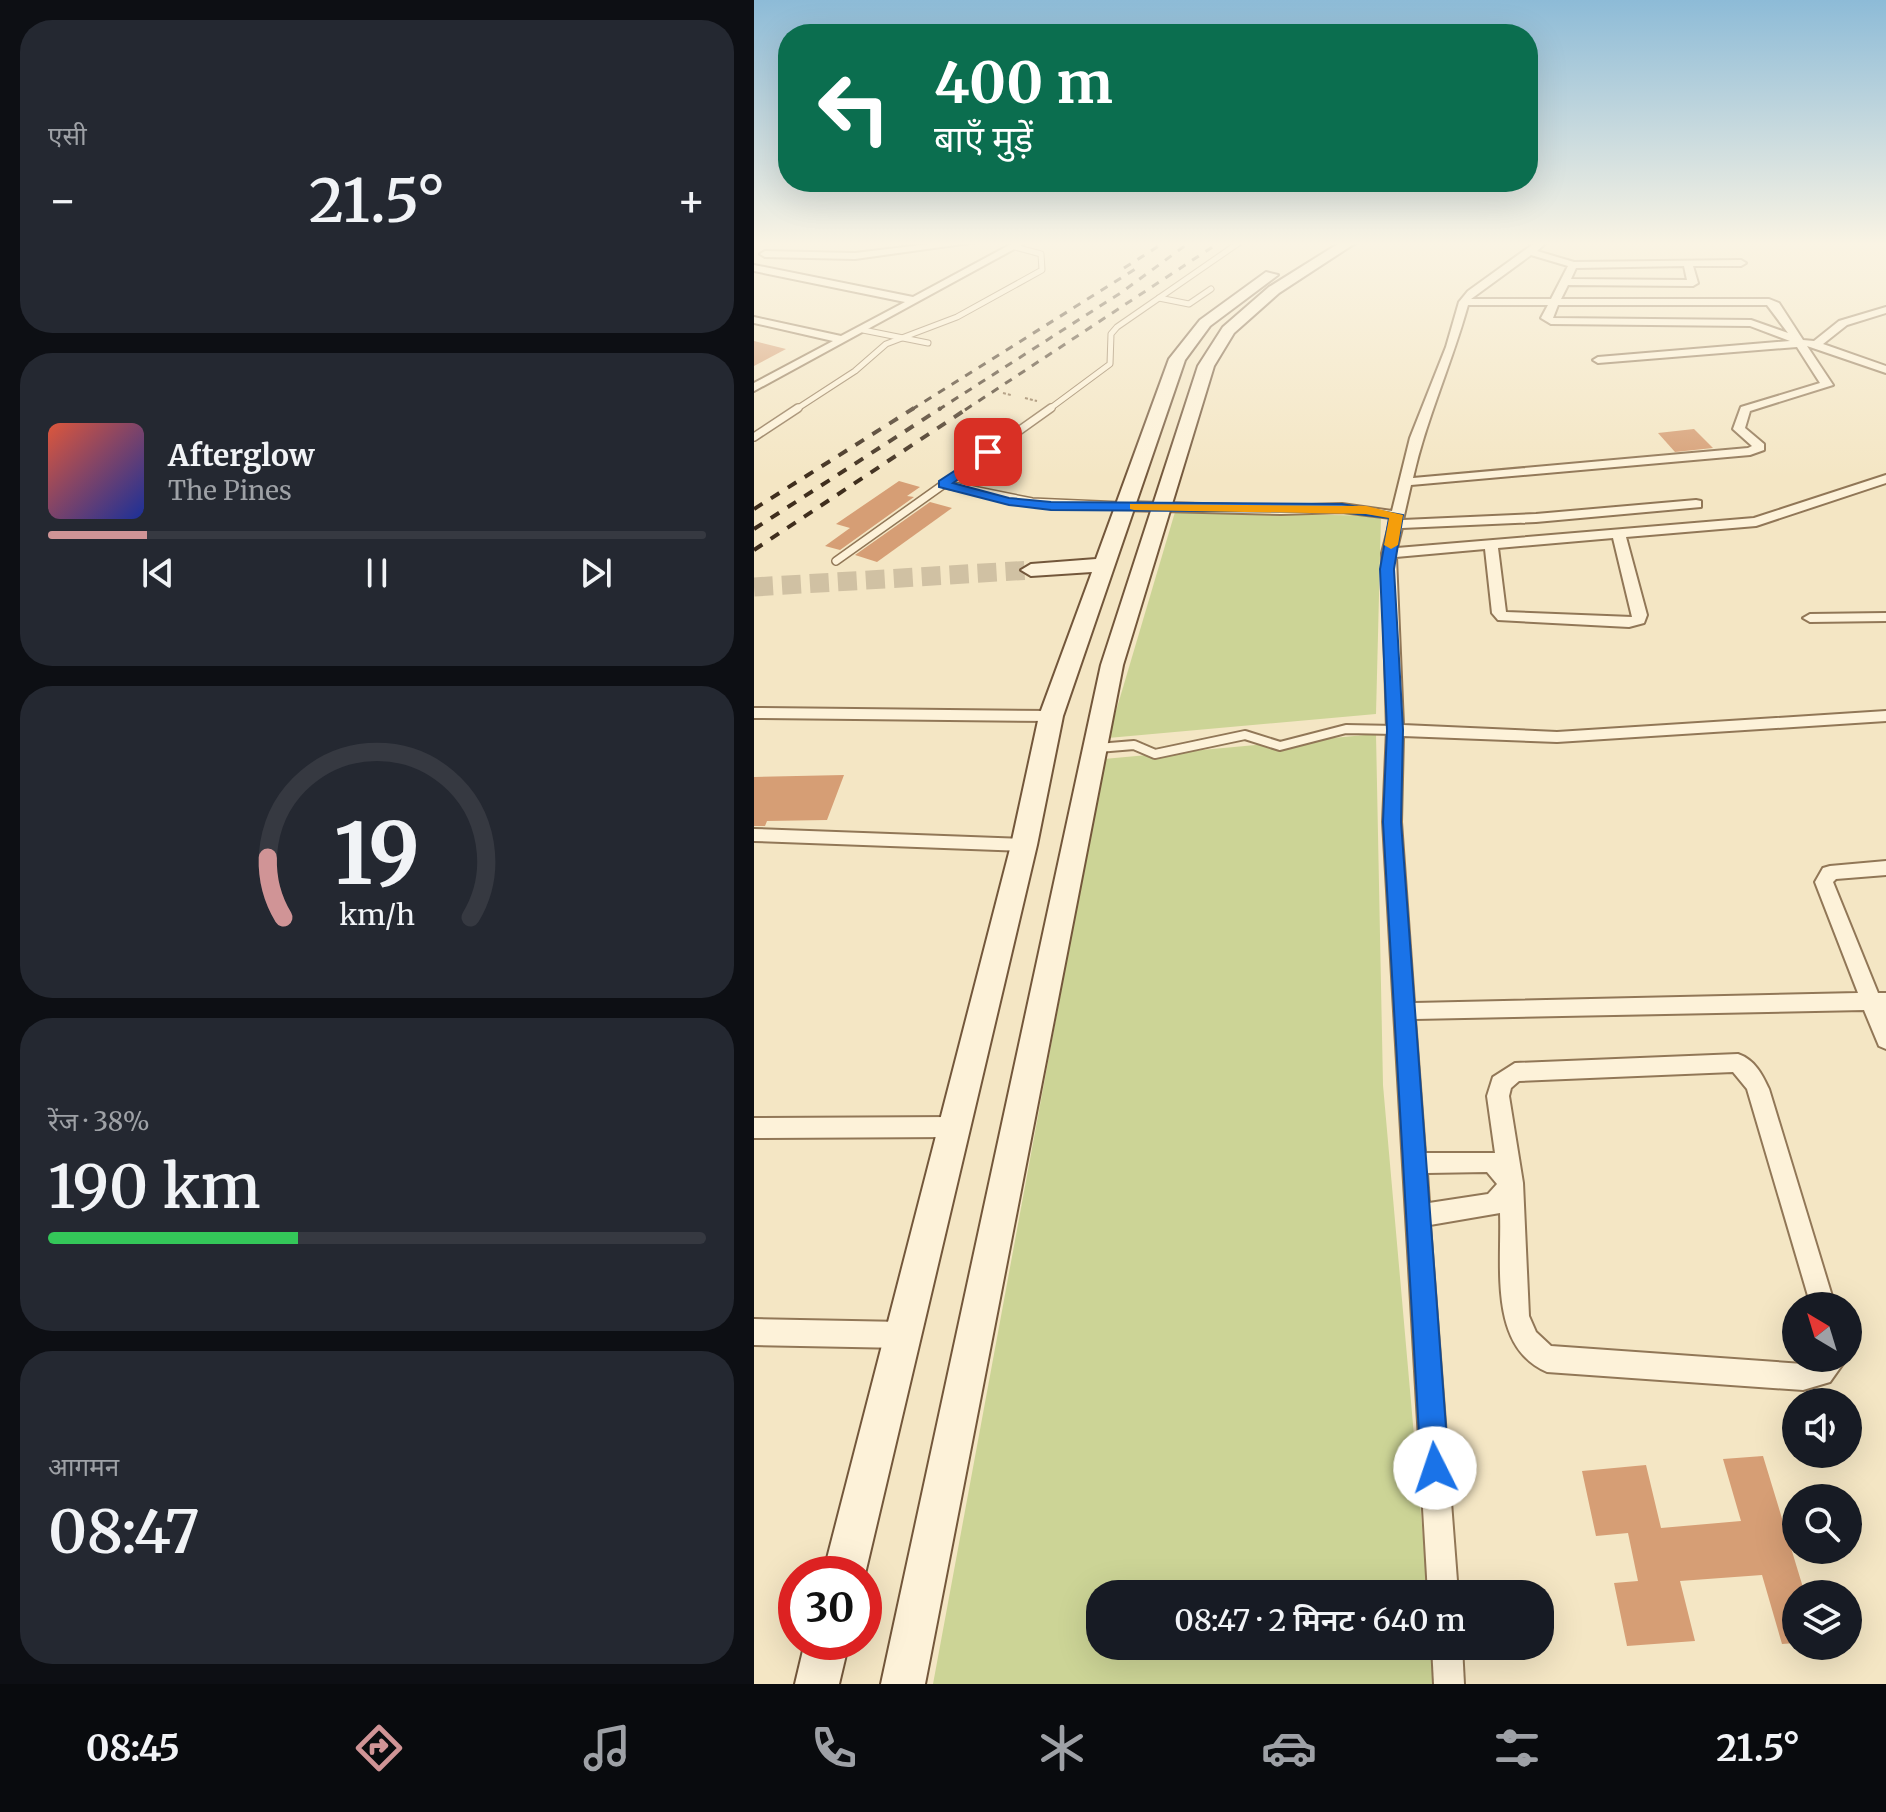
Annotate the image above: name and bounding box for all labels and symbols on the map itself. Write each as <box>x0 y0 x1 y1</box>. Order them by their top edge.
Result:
pin <box>954 418 1022 486</box>
north arrow <box>1782 1292 1862 1372</box>
position arrow <box>1393 1426 1477 1510</box>
speed limit sign: 30 <box>778 1556 882 1660</box>

